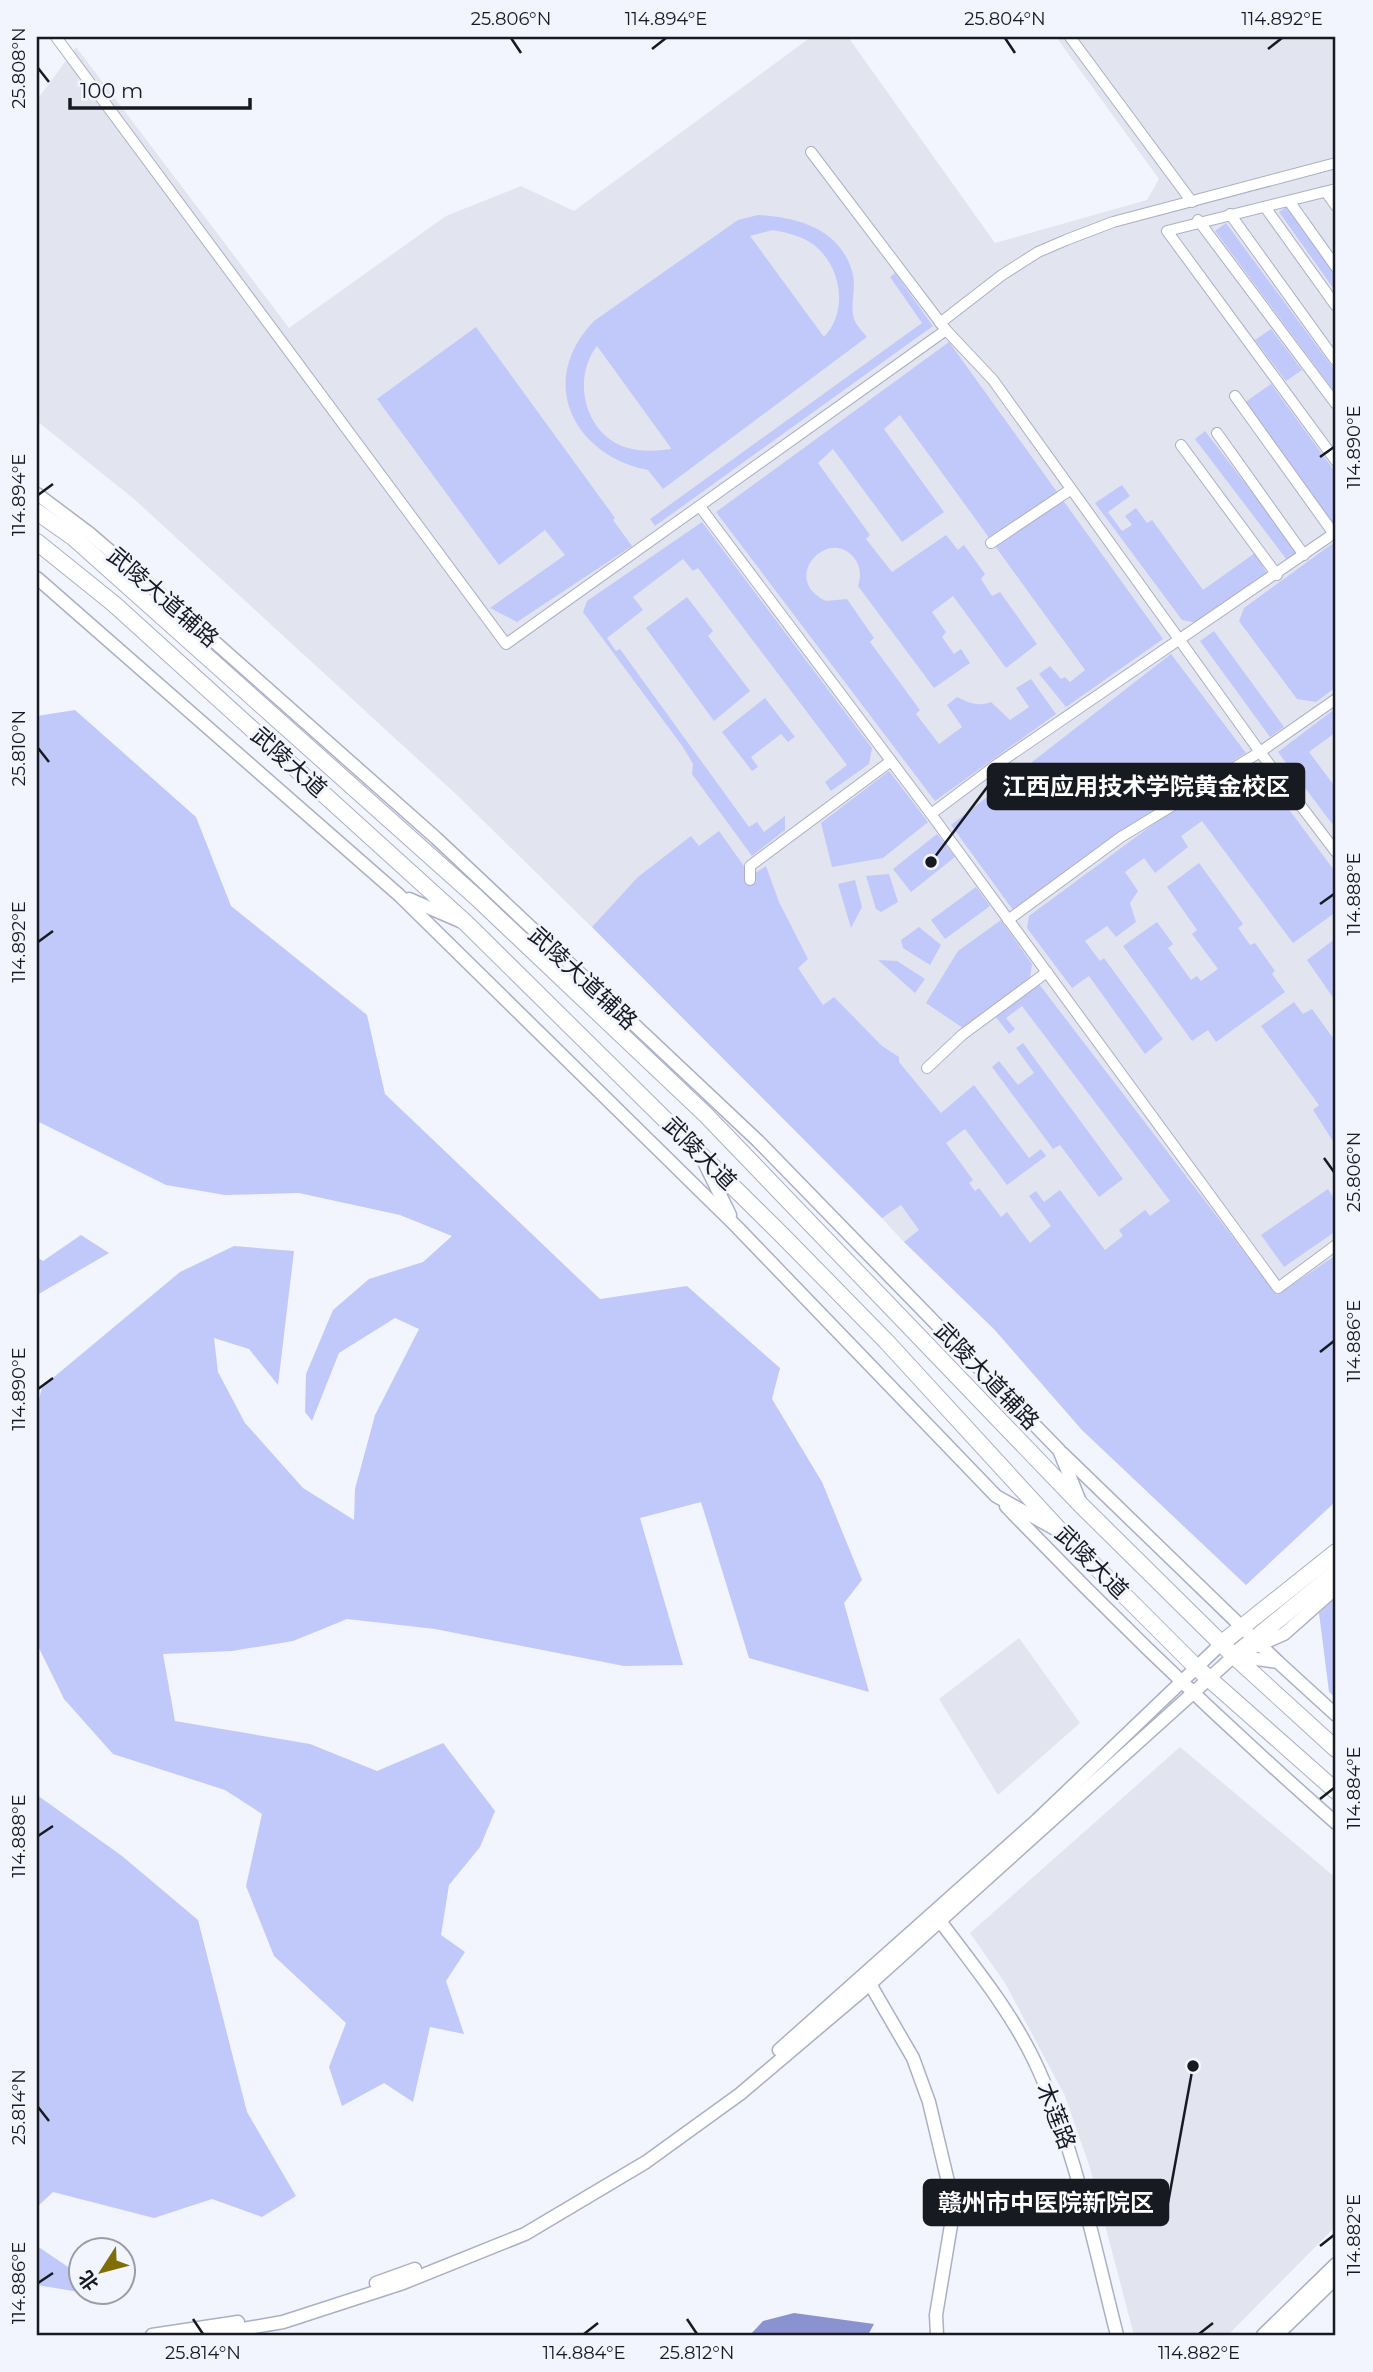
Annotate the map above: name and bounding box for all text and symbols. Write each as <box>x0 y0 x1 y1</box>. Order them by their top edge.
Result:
text: 25.806°N <box>471 8 551 30</box>
text: 114.894°E <box>625 8 707 30</box>
text: 25.804°N <box>964 8 1046 30</box>
text: 114.892°E <box>1241 8 1323 30</box>
text: 25.808°N <box>8 27 30 109</box>
scale bar <box>70 66 250 110</box>
text: 100 m <box>80 78 143 103</box>
text: 114.890°E <box>1343 405 1365 489</box>
text: 114.894°E <box>8 454 30 536</box>
street label: 武陵大道辅路 <box>102 541 224 653</box>
text: 25.810°N <box>8 710 30 786</box>
street label: 武陵大道 <box>245 721 333 803</box>
callout: 江西应用技术学院黄金校区 <box>988 764 1304 809</box>
text: 江西应用技术学院黄金校区 <box>1002 772 1290 801</box>
text: 114.888°E <box>1343 852 1365 936</box>
text: 114.892°E <box>8 901 30 983</box>
street label: 武陵大道辅路 <box>523 921 643 1035</box>
street label: 武陵大道 <box>658 1111 742 1195</box>
text: 25.806°N <box>1343 1132 1365 1212</box>
text: 114.886°E <box>1343 1300 1365 1382</box>
street label: 武陵大道辅路 <box>929 1317 1045 1435</box>
text: 114.890°E <box>8 1347 30 1431</box>
street label: 武陵大道 <box>1050 1520 1134 1604</box>
text: 114.884°E <box>1343 1746 1365 1830</box>
text: 114.888°E <box>8 1794 30 1878</box>
text: 25.814°N <box>8 2069 30 2145</box>
street label: 木莲路 <box>1031 2079 1081 2153</box>
callout: 赣州市中医院新院区 <box>924 2180 1168 2225</box>
text: 赣州市中医院新院区 <box>938 2188 1154 2217</box>
text: 114.882°E <box>1343 2194 1365 2276</box>
north arrow <box>66 2236 136 2306</box>
text: 114.886°E <box>8 2242 30 2324</box>
text: 北 <box>74 2266 104 2295</box>
text: 25.814°N <box>165 2342 241 2364</box>
text: 114.884°E <box>542 2342 626 2364</box>
text: 25.812°N <box>660 2342 734 2364</box>
text: 114.882°E <box>1158 2342 1240 2364</box>

